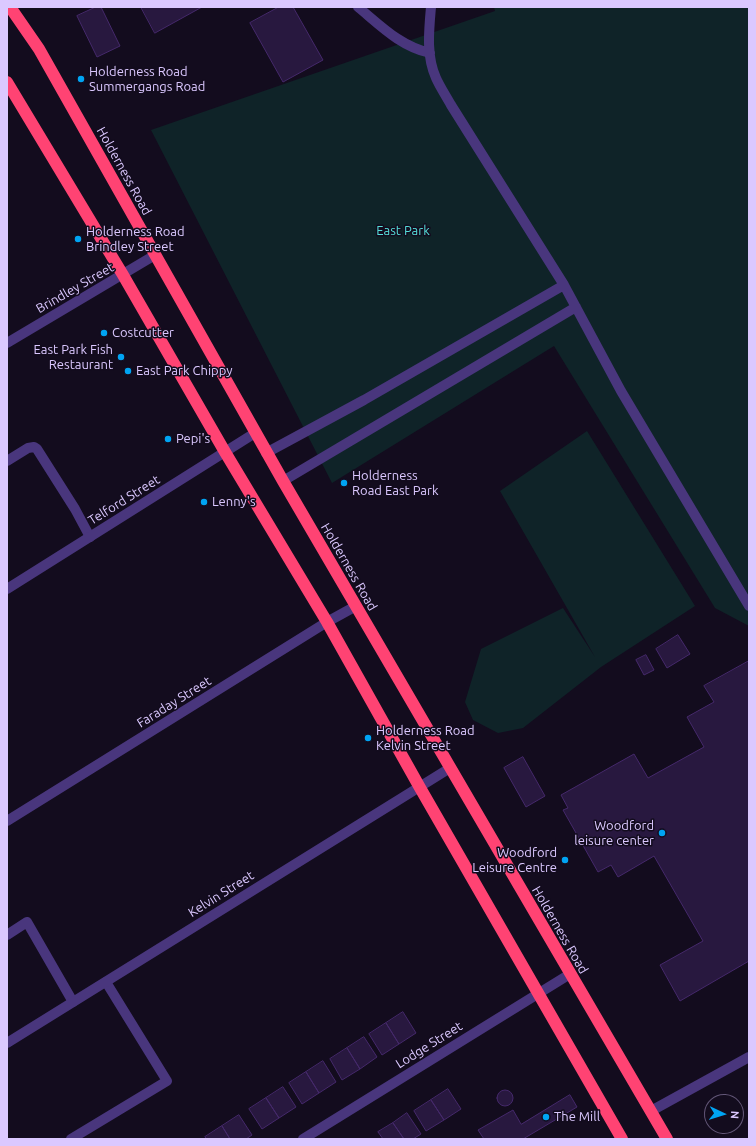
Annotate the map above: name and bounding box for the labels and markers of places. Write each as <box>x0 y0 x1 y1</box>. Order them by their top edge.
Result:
place label: Holderness Road Summergangs Road <box>89 64 205 95</box>
marker: Holderness Road Summergangs Road <box>76 74 86 84</box>
place label: Holderness Road Brindley Street <box>86 224 185 255</box>
marker: Holderness Road Brindley Street <box>73 234 83 244</box>
place label: Costcutter <box>112 325 174 341</box>
marker: Costcutter <box>99 328 109 338</box>
place label: East Park Fish Restaurant <box>33 342 113 373</box>
marker: East Park Fish Restaurant <box>116 352 126 362</box>
place label: East Park Chippy <box>136 363 232 379</box>
marker: East Park Chippy <box>123 366 133 376</box>
place label: Pepi's <box>176 431 210 447</box>
marker: Pepi's <box>163 434 173 444</box>
place label: Holderness Road East Park <box>352 468 438 499</box>
marker: Holderness Road East Park <box>339 478 349 488</box>
place label: Lenny's <box>212 494 256 510</box>
marker: Lenny's <box>199 497 209 507</box>
place label: Holderness Road Kelvin Street <box>376 723 475 754</box>
marker: Holderness Road Kelvin Street <box>363 733 373 743</box>
place label: Woodford leisure center <box>574 818 654 849</box>
marker: Woodford leisure center <box>657 828 667 838</box>
place label: Woodford Leisure Centre <box>472 845 557 876</box>
marker: Woodford Leisure Centre <box>560 855 570 865</box>
place label: The Mill <box>554 1109 600 1125</box>
marker: The Mill <box>541 1112 551 1122</box>

